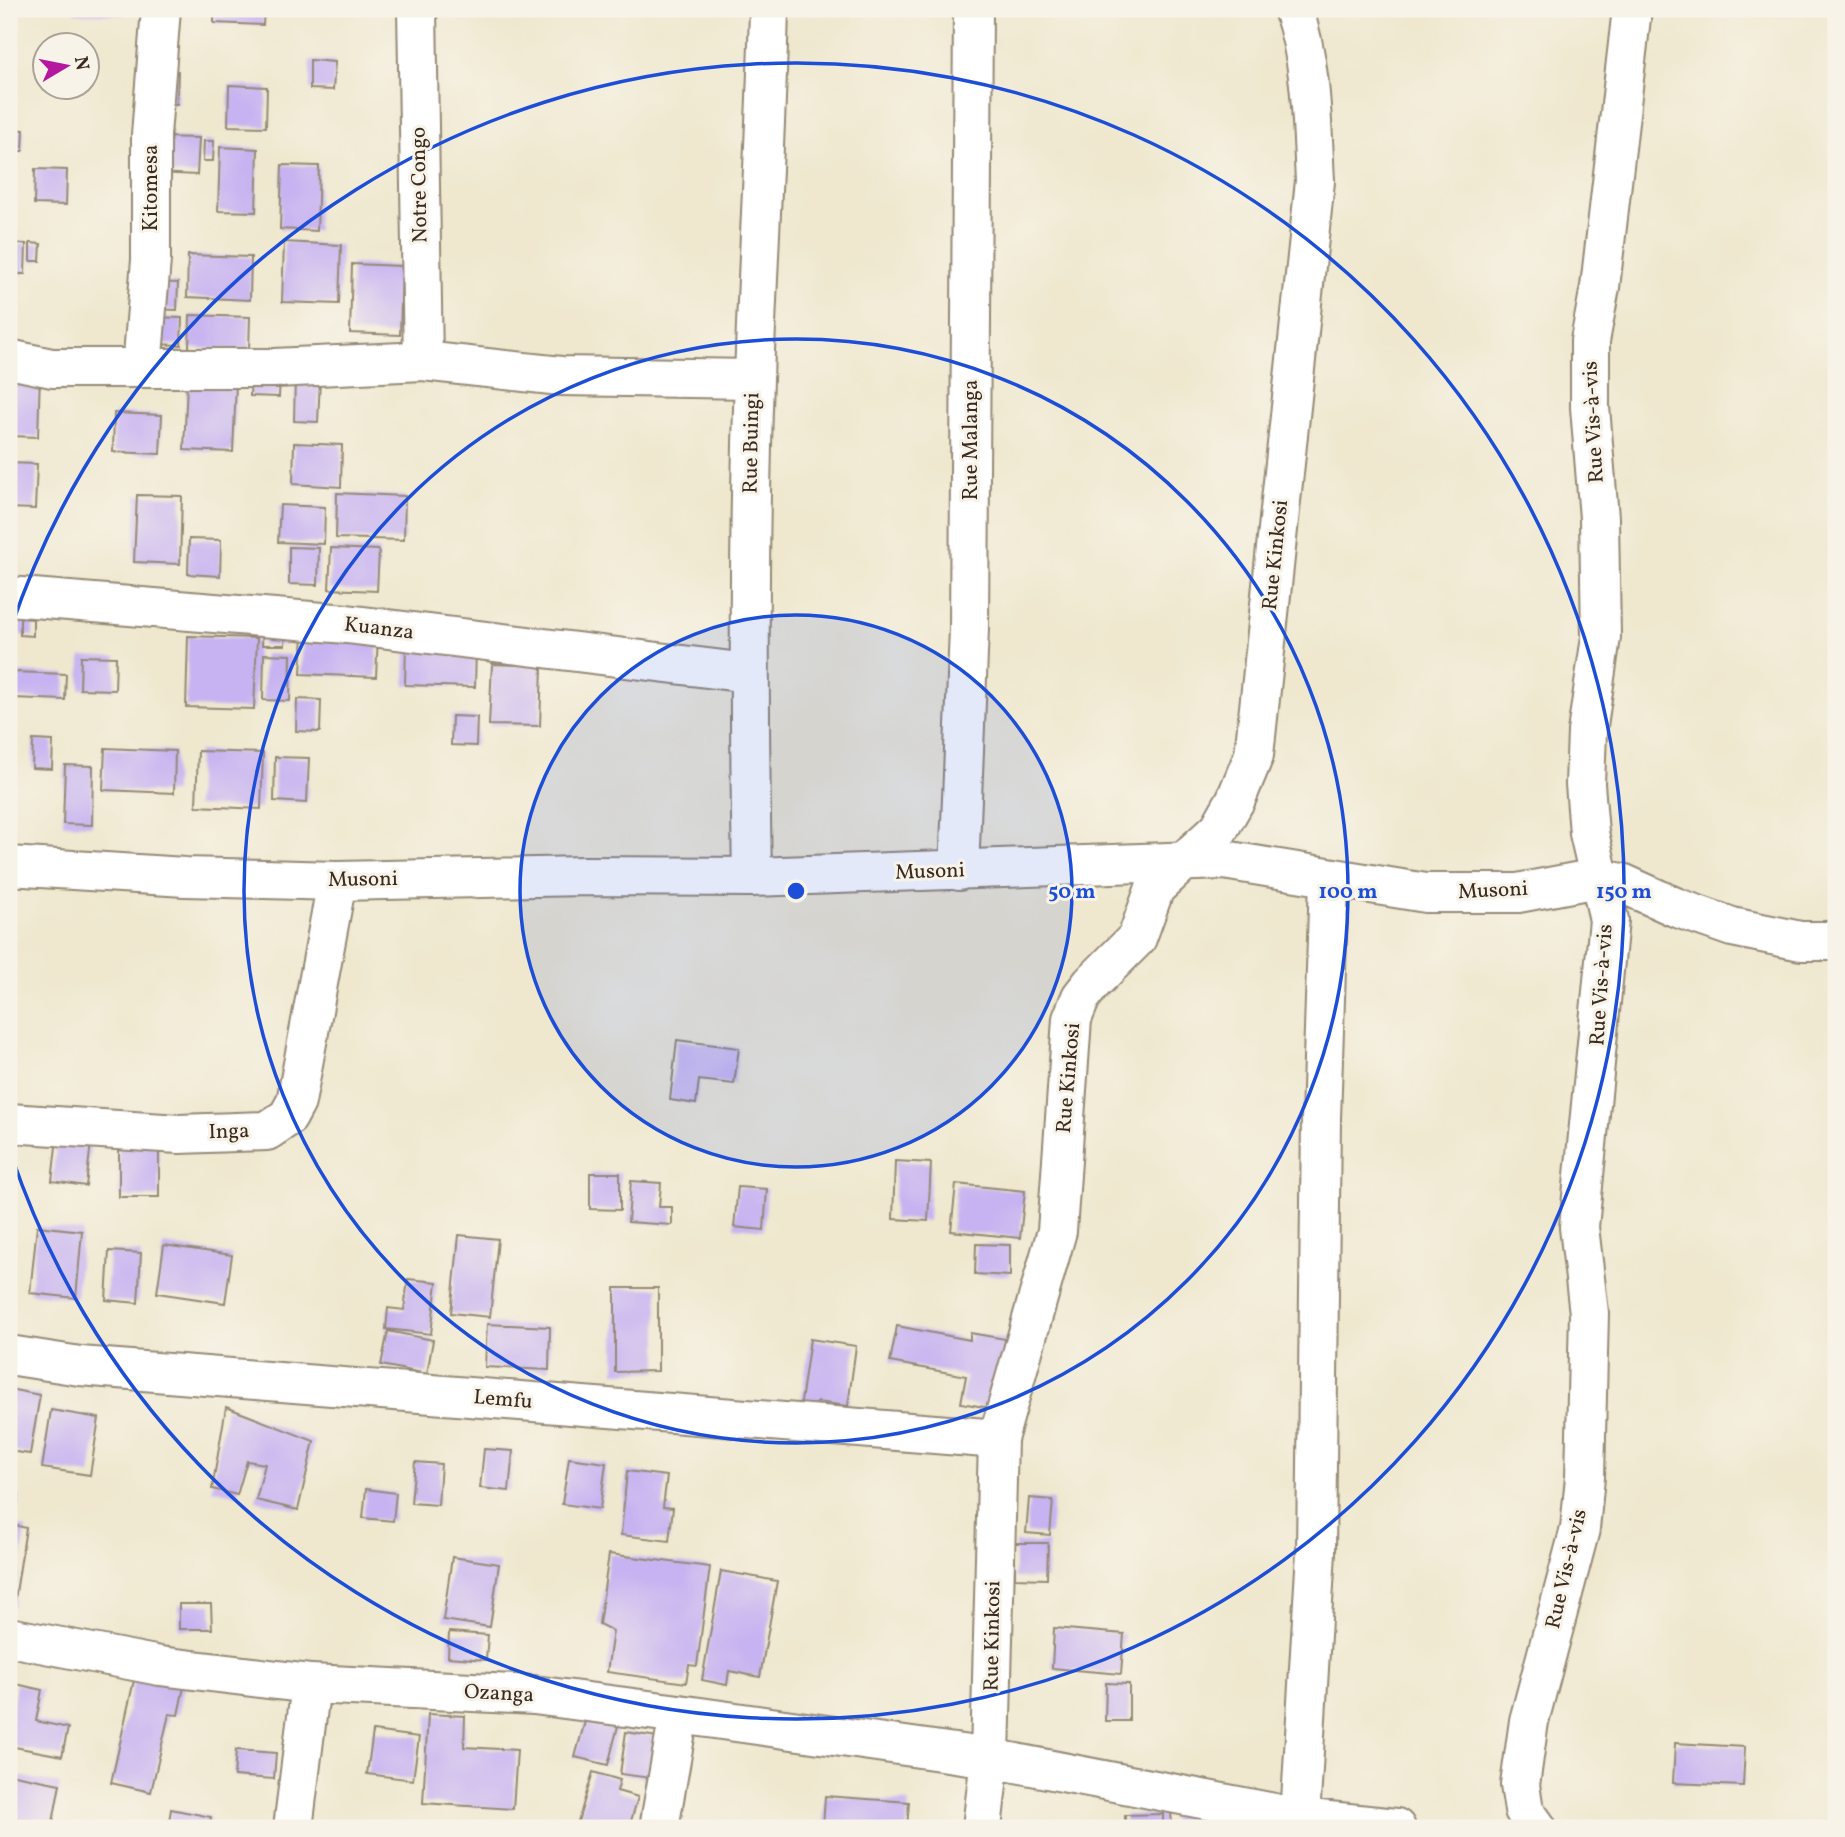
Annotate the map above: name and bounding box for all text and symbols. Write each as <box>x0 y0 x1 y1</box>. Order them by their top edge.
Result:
north arrow <box>32 32 102 102</box>
text: N <box>67 54 95 73</box>
street label: Notre Congo <box>404 127 436 243</box>
street label: Kitomesa <box>137 145 166 231</box>
street label: Rue Vis-à-vis <box>1576 360 1612 484</box>
street label: Rue Malanga <box>957 380 986 500</box>
street label: Rue Buingi <box>737 392 767 494</box>
street label: Rue Kinkosi <box>1256 498 1296 612</box>
street label: Kuanza <box>342 610 416 648</box>
street label: Musoni <box>895 856 965 888</box>
street label: Musoni <box>328 865 398 895</box>
street label: Musoni <box>1457 875 1529 907</box>
text: 50 m <box>1048 878 1096 907</box>
text: 100 m <box>1318 878 1378 907</box>
text: 150 m <box>1596 878 1652 907</box>
centre of rings <box>784 879 808 903</box>
street label: Rue Vis-à-vis <box>1583 923 1621 1047</box>
street label: Rue Kinkosi <box>1050 1021 1088 1135</box>
street label: Inga <box>208 1117 250 1147</box>
street label: Lemfu <box>472 1383 534 1417</box>
street label: Rue Vis-à-vis <box>1539 1506 1595 1632</box>
street label: Rue Kinkosi <box>978 1580 1008 1692</box>
street label: Ozanga <box>463 1678 535 1710</box>

